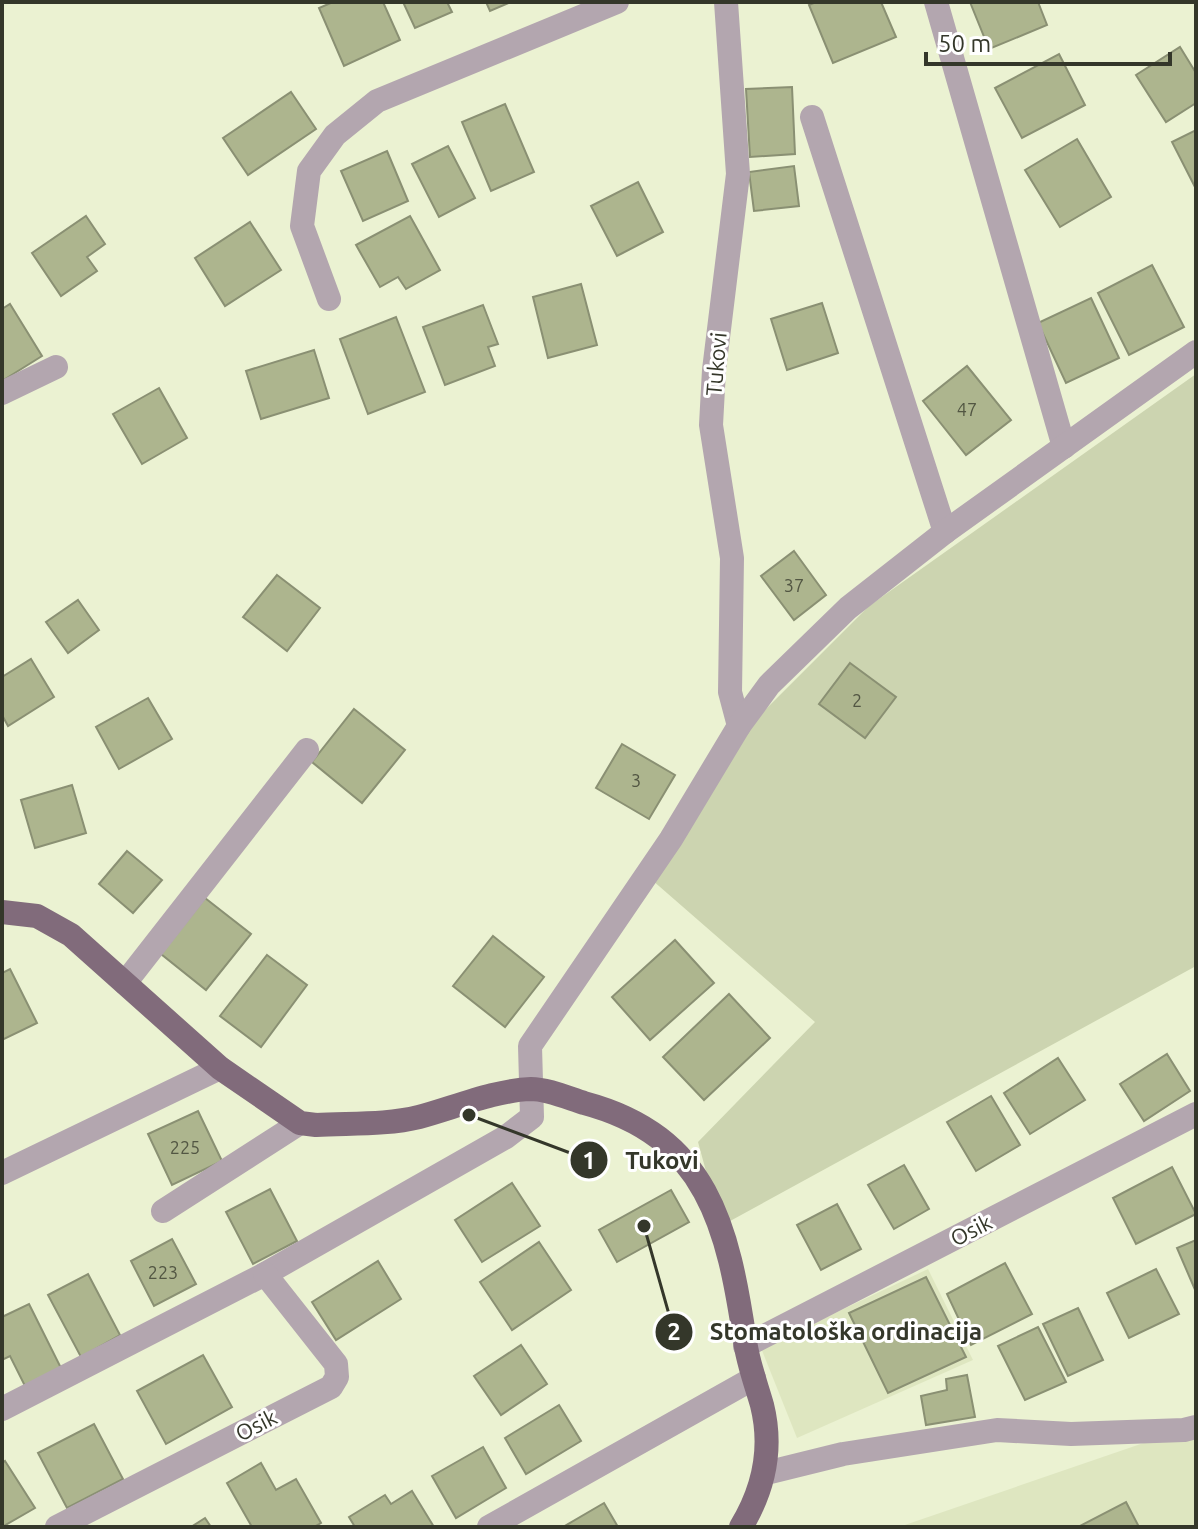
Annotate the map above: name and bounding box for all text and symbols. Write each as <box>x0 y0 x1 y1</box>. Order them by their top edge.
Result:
scale bar <box>926 16 1170 66</box>
text: 50 m <box>938 30 991 57</box>
street label: Tukovi <box>700 331 731 397</box>
house number: 47 <box>957 399 977 419</box>
house number: 37 <box>784 575 804 595</box>
house number: 2 <box>852 690 862 710</box>
house number: 3 <box>631 770 641 790</box>
callout: Tukovi <box>569 1136 714 1184</box>
house number: 225 <box>170 1137 200 1157</box>
text: 1 <box>582 1147 596 1174</box>
text: Tukovi <box>625 1147 699 1174</box>
street label: Osik <box>946 1209 996 1250</box>
house number: 223 <box>148 1262 178 1282</box>
callout: Stomatološka ordinacija <box>654 1308 999 1356</box>
text: 2 <box>667 1318 681 1345</box>
text: Stomatološka ordinacija <box>710 1318 982 1345</box>
street label: Osik <box>231 1404 281 1445</box>

